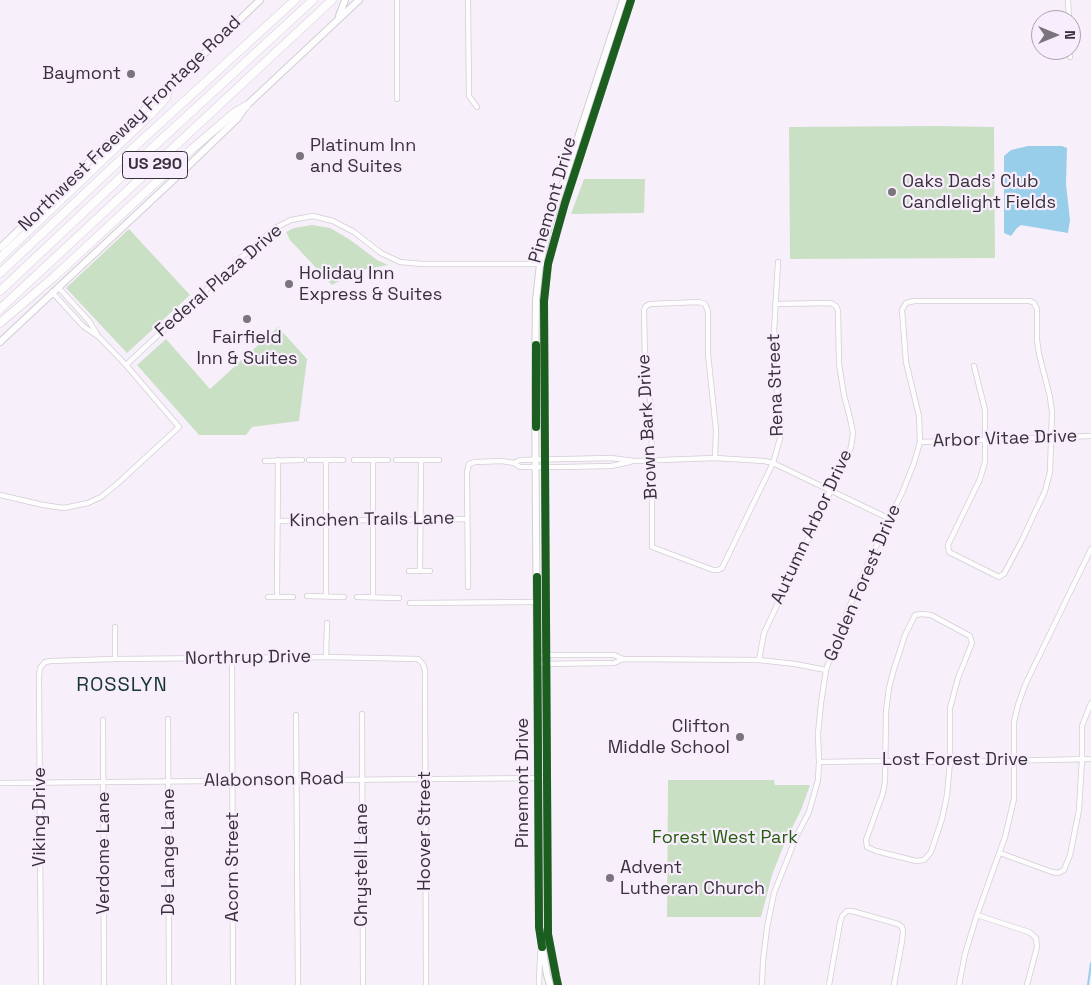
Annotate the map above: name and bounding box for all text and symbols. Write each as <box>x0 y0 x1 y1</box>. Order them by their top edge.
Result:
north arrow <box>1031 10 1081 60</box>
street label: Northwest Freeway Frontage Road <box>14 12 246 236</box>
text: N <box>1061 30 1079 40</box>
place label: Baymont <box>42 63 121 85</box>
marker: Baymont <box>125 68 137 80</box>
street label: Pinemont Drive <box>525 134 581 266</box>
place label: Platinum Inn and Suites <box>310 135 416 178</box>
marker: Platinum Inn and Suites <box>294 150 306 162</box>
road number: US 290 <box>122 152 188 178</box>
place label: Oaks Dads' Club Candlelight Fields <box>902 171 1056 213</box>
marker: Oaks Dads' Club Candlelight Fields <box>886 186 898 198</box>
street label: Federal Plaza Drive <box>151 220 287 342</box>
place label: Holiday Inn Express & Suites <box>299 263 442 306</box>
marker: Holiday Inn Express & Suites <box>283 278 295 290</box>
marker: Fairfield Inn & Suites <box>241 313 253 325</box>
place label: Fairfield Inn & Suites <box>196 327 298 369</box>
street label: Rena Street <box>763 333 789 437</box>
street label: Brown Bark Drive <box>633 354 663 500</box>
street label: Arbor Vitae Drive <box>932 426 1078 452</box>
street label: Autumn Arbor Drive <box>767 446 857 608</box>
street label: Golden Forest Drive <box>820 501 906 665</box>
street label: Kinchen Trails Lane <box>289 508 455 532</box>
street label: Northrup Drive <box>185 646 311 670</box>
district label: ROSSLYN <box>75 674 169 698</box>
place label: Clifton Middle School <box>608 716 730 759</box>
street label: Pinemont Drive <box>512 718 534 848</box>
marker: Clifton Middle School <box>734 731 746 743</box>
street label: Lost Forest Drive <box>882 749 1028 771</box>
street label: Viking Drive <box>29 767 51 867</box>
street label: Alabonson Road <box>204 768 344 792</box>
street label: Hoover Street <box>414 771 436 891</box>
street label: De Lange Lane <box>158 788 180 916</box>
street label: Verdome Lane <box>93 792 115 914</box>
street label: Chrystell Lane <box>351 803 373 927</box>
street label: Acorn Street <box>222 812 244 922</box>
park label: Forest West Park <box>652 827 798 849</box>
place label: Advent Lutheran Church <box>620 857 765 900</box>
marker: Advent Lutheran Church <box>604 872 616 884</box>

